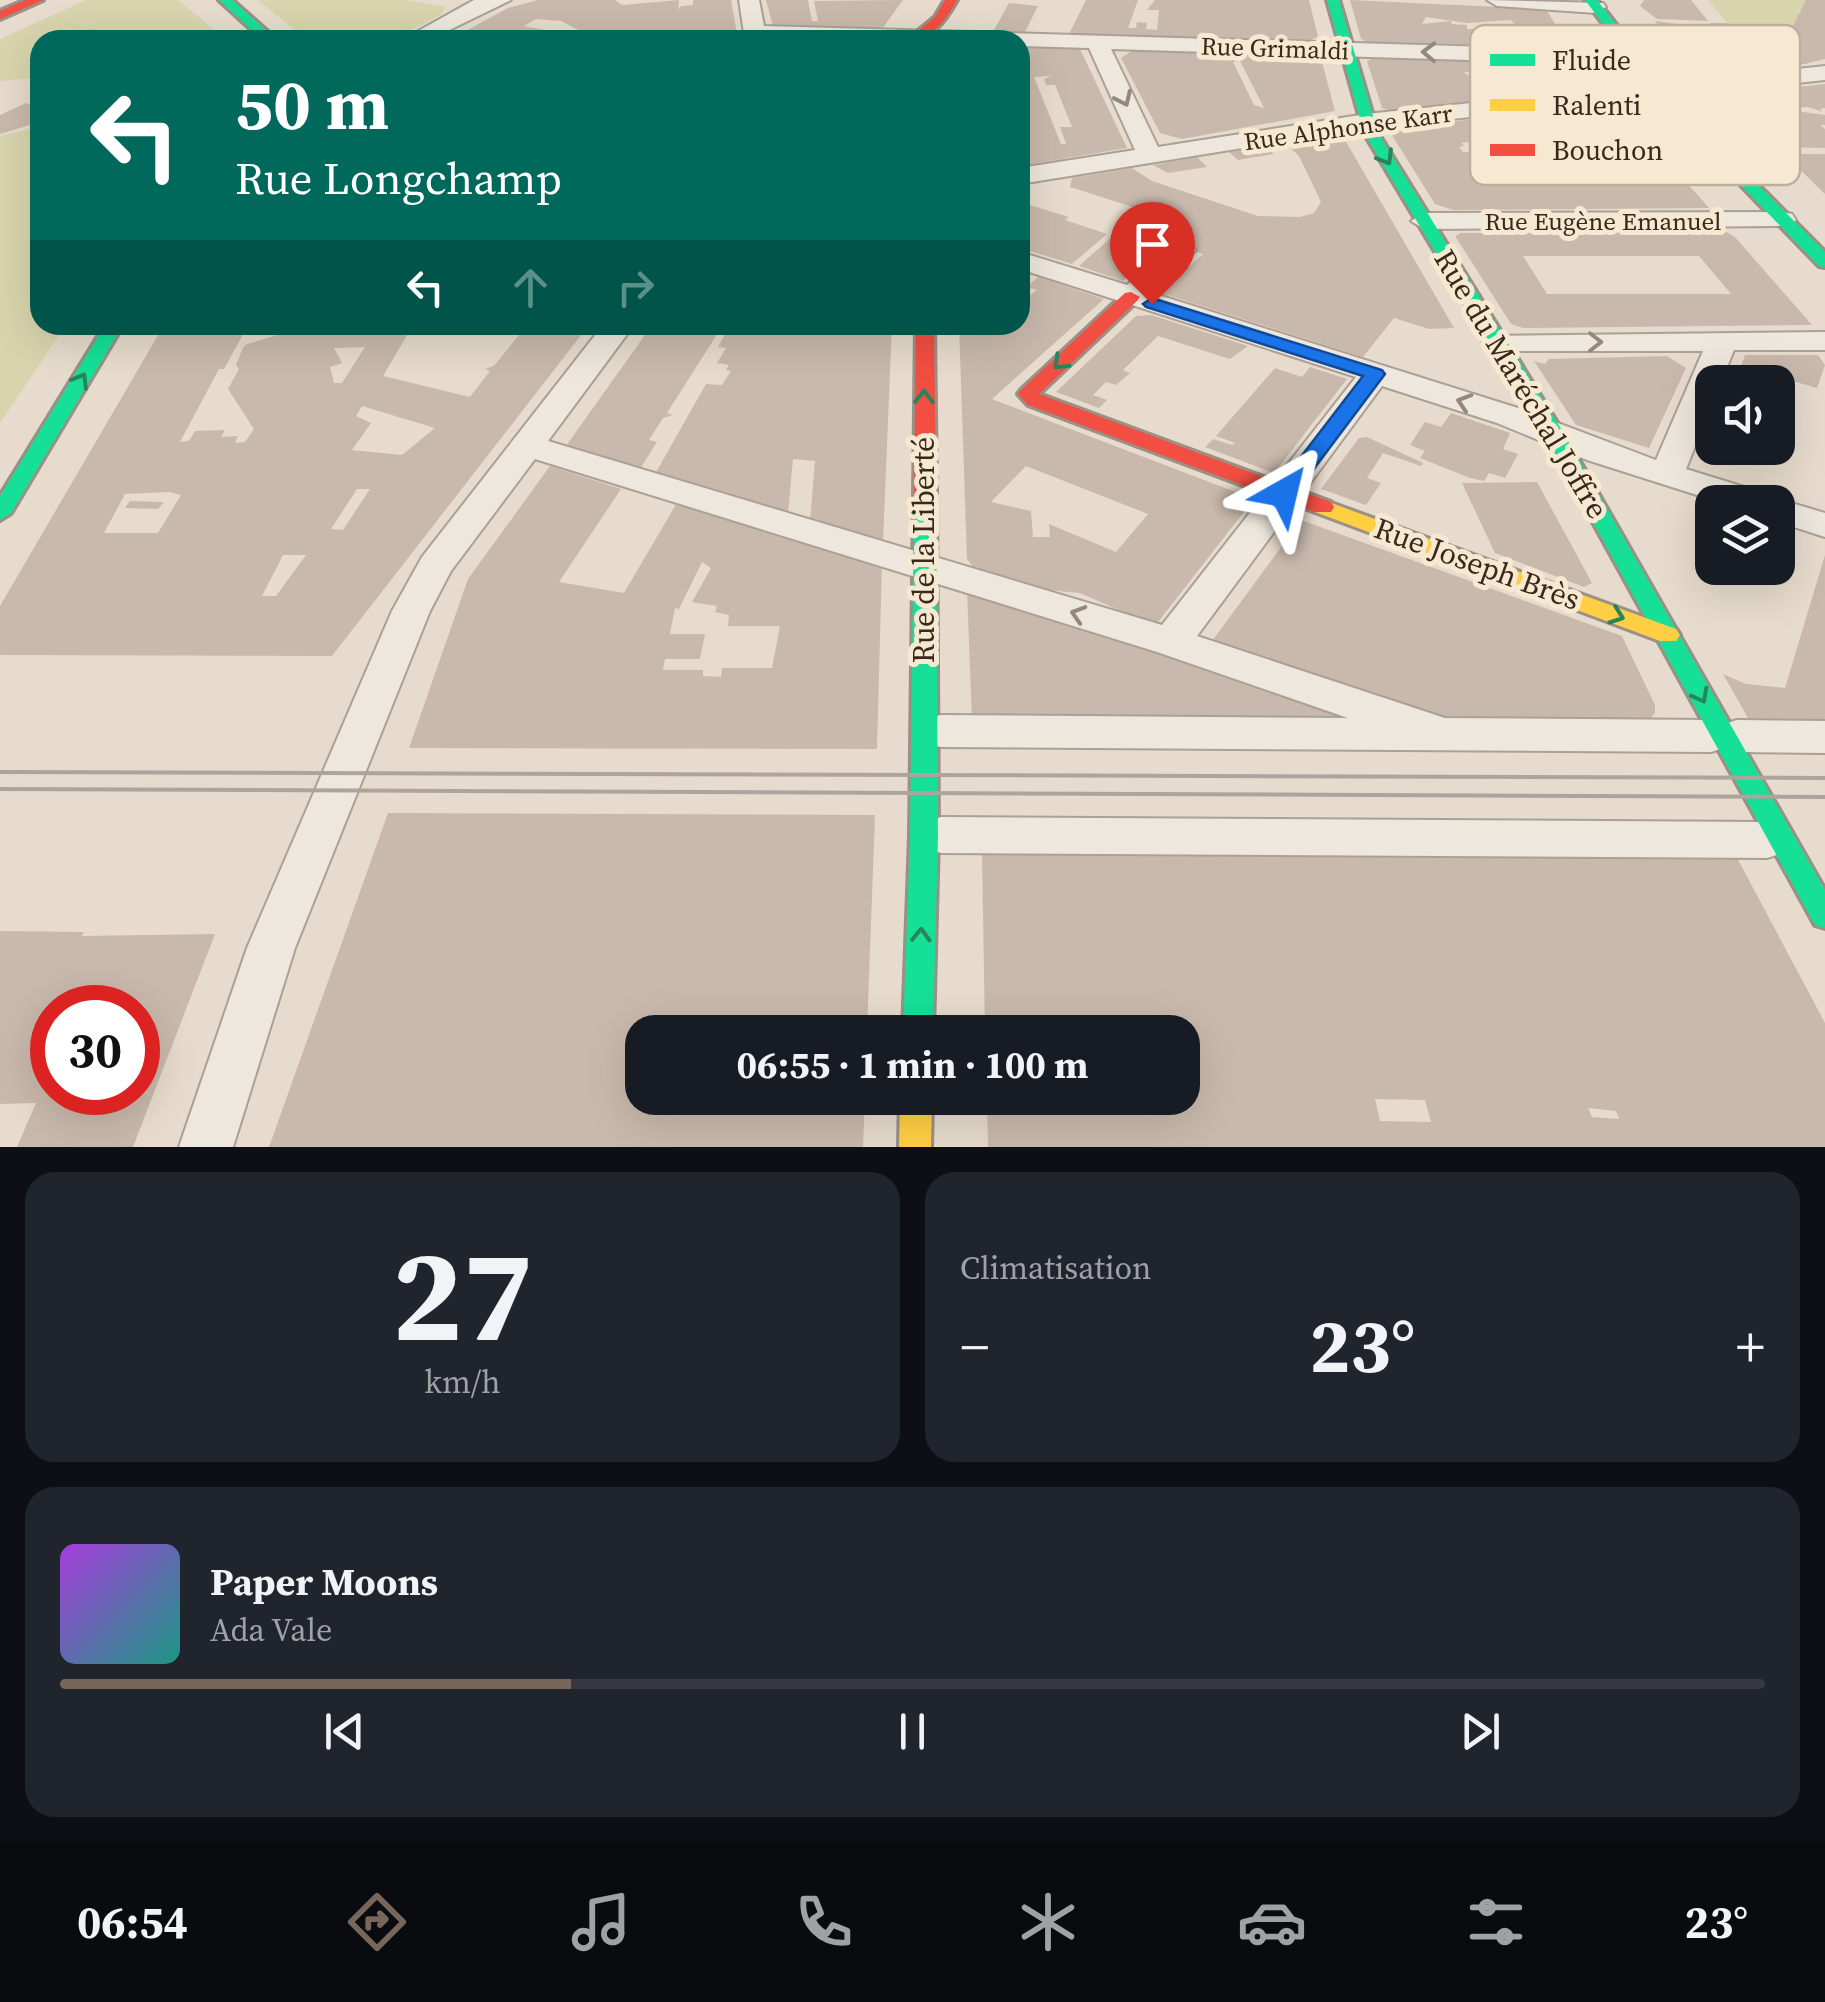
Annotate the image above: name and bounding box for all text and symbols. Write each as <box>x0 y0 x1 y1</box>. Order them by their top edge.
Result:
legend <box>1470 25 1800 185</box>
street label: Rue Grimaldi <box>1200 28 1350 68</box>
one-way arrow <box>1421 41 1437 62</box>
text: Fluide <box>1552 41 1631 79</box>
text: 50 m <box>235 56 389 152</box>
icon: left <box>70 70 200 200</box>
text: Ralenti <box>1552 86 1641 124</box>
one-way arrow <box>1111 89 1131 107</box>
street label: Rue Alphonse Karr <box>1242 95 1455 158</box>
text: Bouchon <box>1552 131 1663 169</box>
text: Rue Longchamp <box>235 147 562 209</box>
one-way arrow <box>1374 147 1393 165</box>
pin <box>1110 202 1195 305</box>
street label: Rue Eugène Emanuel <box>1485 204 1721 238</box>
icon: arrive <box>1125 217 1180 272</box>
street label: Rue du Maréchal Joffre <box>1425 242 1618 526</box>
icon: left <box>398 260 453 315</box>
icon: ahead <box>503 260 558 315</box>
icon: right <box>608 260 663 315</box>
one-way arrow <box>1588 331 1603 353</box>
one-way arrow <box>1053 351 1071 369</box>
map controls <box>1695 365 1795 585</box>
button: sound <box>1695 365 1795 465</box>
one-way arrow <box>69 373 88 391</box>
one-way arrow <box>914 388 935 404</box>
one-way arrow <box>1457 393 1474 413</box>
street label: Rue de la Liberté <box>903 437 944 663</box>
position arrow <box>1232 441 1336 545</box>
button: layers <box>1695 485 1795 585</box>
street label: Rue Joseph Brès <box>1369 507 1585 620</box>
one-way arrow <box>1607 604 1624 625</box>
one-way arrow <box>1070 605 1087 625</box>
one-way arrow <box>1689 686 1708 704</box>
one-way arrow <box>911 927 932 943</box>
speed limit sign: 30 <box>30 985 160 1115</box>
text: 06:55 · 1 min · 100 m <box>736 1039 1089 1091</box>
text: 27 <box>392 1205 533 1384</box>
text: Climatisation <box>960 1246 1151 1290</box>
text: 23° <box>1310 1294 1415 1397</box>
text: − <box>960 1309 989 1384</box>
text: + <box>1736 1309 1765 1384</box>
text: km/h <box>424 1360 501 1404</box>
text: Paper Moons <box>210 1556 438 1608</box>
text: Ada Vale <box>210 1608 332 1652</box>
icon: previous <box>317 1704 372 1759</box>
icon: pause <box>885 1704 940 1759</box>
icon: next <box>1453 1704 1508 1759</box>
icon: directions <box>342 1887 412 1957</box>
icon: music <box>566 1887 636 1957</box>
icon: phone <box>789 1887 859 1957</box>
icon: climate <box>1013 1887 1083 1957</box>
icon: car <box>1237 1887 1307 1957</box>
icon: filters <box>1461 1887 1531 1957</box>
text: 06:54 <box>77 1891 188 1953</box>
text: 23° <box>1685 1891 1748 1953</box>

